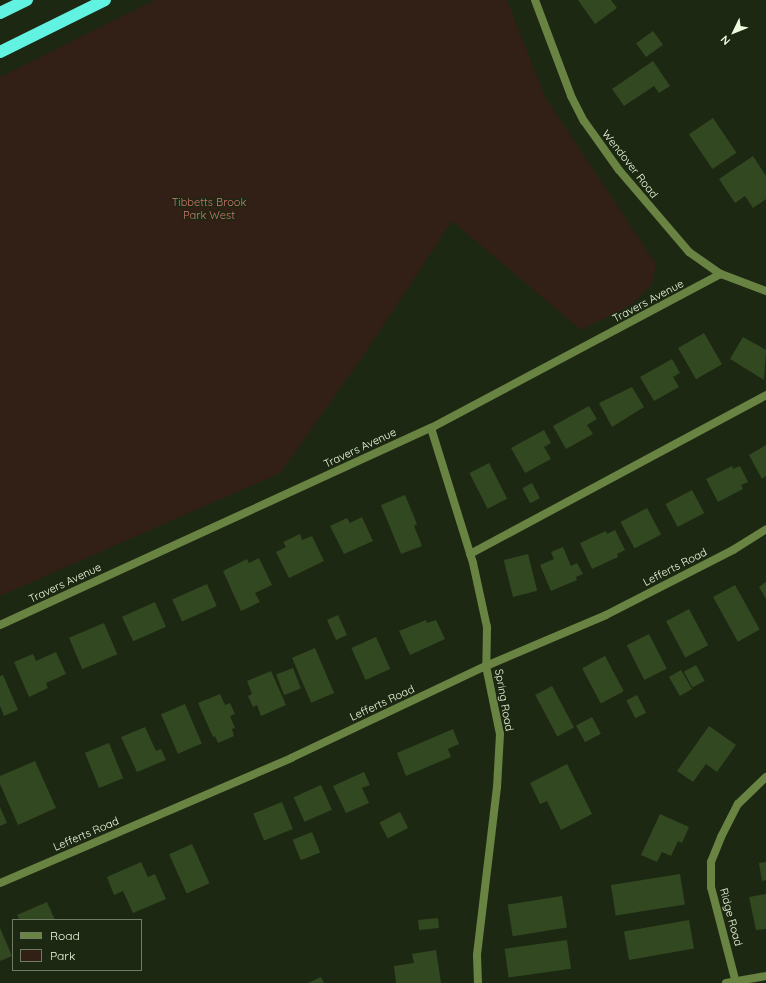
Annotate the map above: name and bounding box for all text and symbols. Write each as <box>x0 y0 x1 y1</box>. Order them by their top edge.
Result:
north arrow <box>714 12 754 52</box>
text: N <box>717 32 733 48</box>
street label: Wendover Road <box>599 127 661 201</box>
park label: Tibbetts Brook Park West <box>172 196 246 222</box>
street label: Travers Avenue <box>610 277 686 325</box>
street label: Travers Avenue <box>322 425 398 471</box>
street label: Lefferts Road <box>641 545 709 589</box>
street label: Travers Avenue <box>27 560 103 606</box>
street label: Spring Road <box>492 668 516 732</box>
street label: Lefferts Road <box>348 682 416 724</box>
street label: Lefferts Road <box>51 814 121 854</box>
street label: Ridge Road <box>717 887 745 947</box>
legend <box>12 919 142 971</box>
text: Road <box>50 928 80 943</box>
text: Park <box>50 948 75 963</box>

